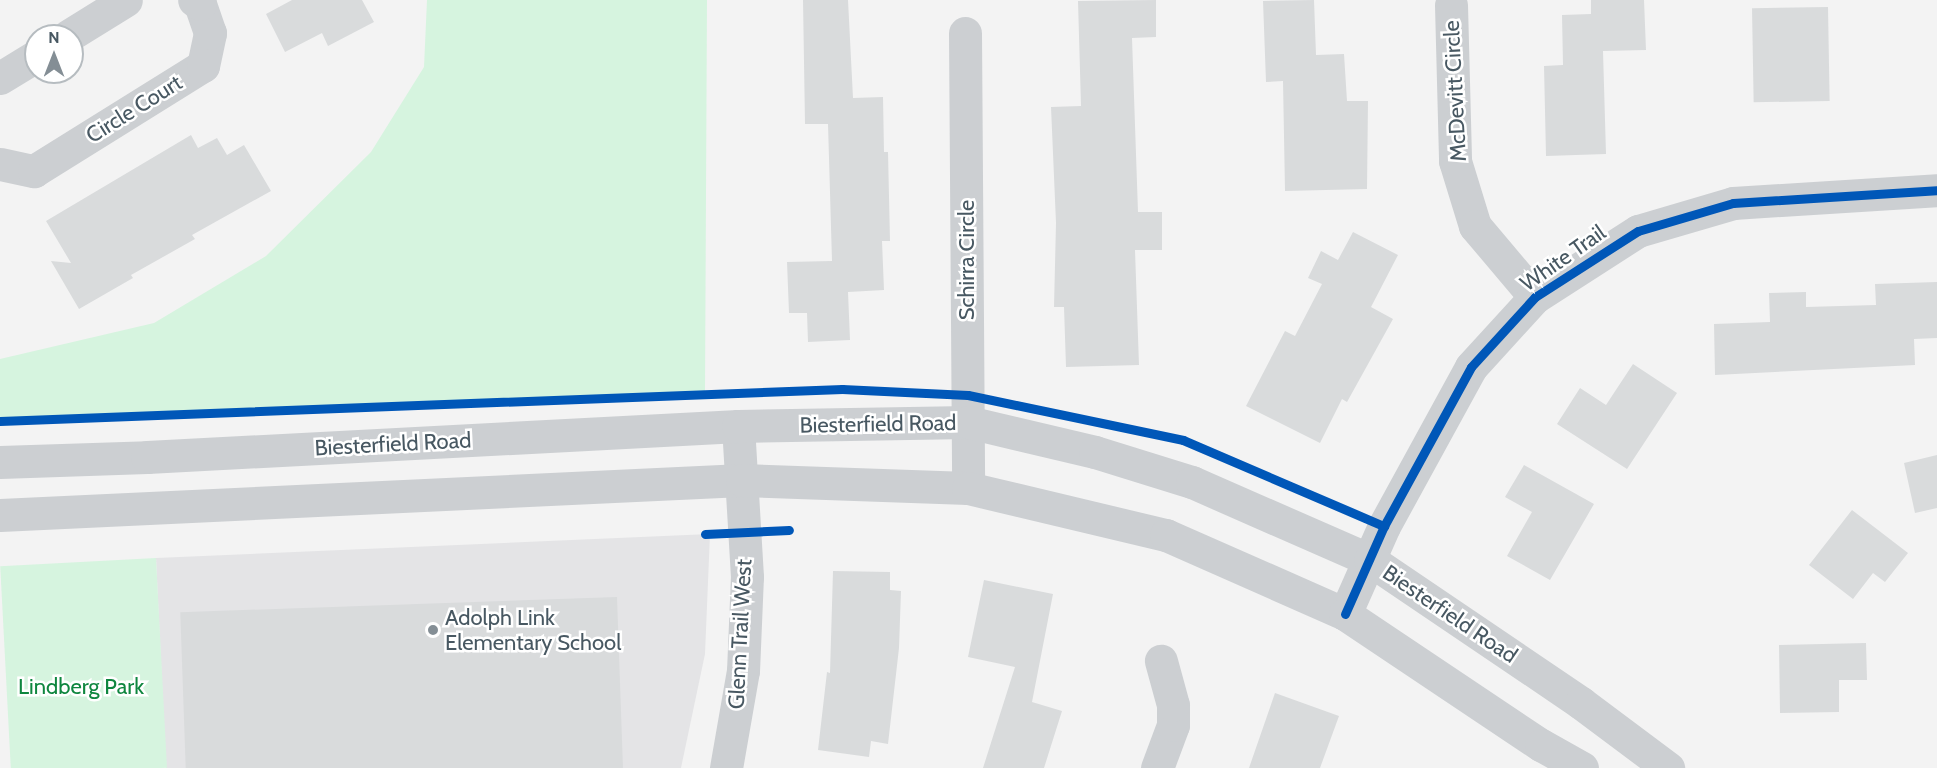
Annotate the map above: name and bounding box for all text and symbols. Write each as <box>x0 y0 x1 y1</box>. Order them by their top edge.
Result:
street label: McDevitt Circle <box>1438 20 1472 162</box>
north arrow <box>24 24 84 84</box>
text: N <box>48 28 60 47</box>
street label: Circle Court <box>81 69 187 149</box>
street label: Schirra Circle <box>954 200 980 320</box>
street label: White Trail <box>1515 219 1611 297</box>
street label: Biesterfield Road <box>799 409 957 439</box>
street label: Biesterfield Road <box>314 427 472 461</box>
street label: Glenn Trail West <box>723 558 757 710</box>
street label: Biesterfield Road <box>1378 559 1522 669</box>
place label: Adolph Link Elementary School <box>445 604 621 656</box>
marker: Adolph Link Elementary School <box>426 623 440 637</box>
park label: Lindberg Park <box>18 674 144 700</box>

